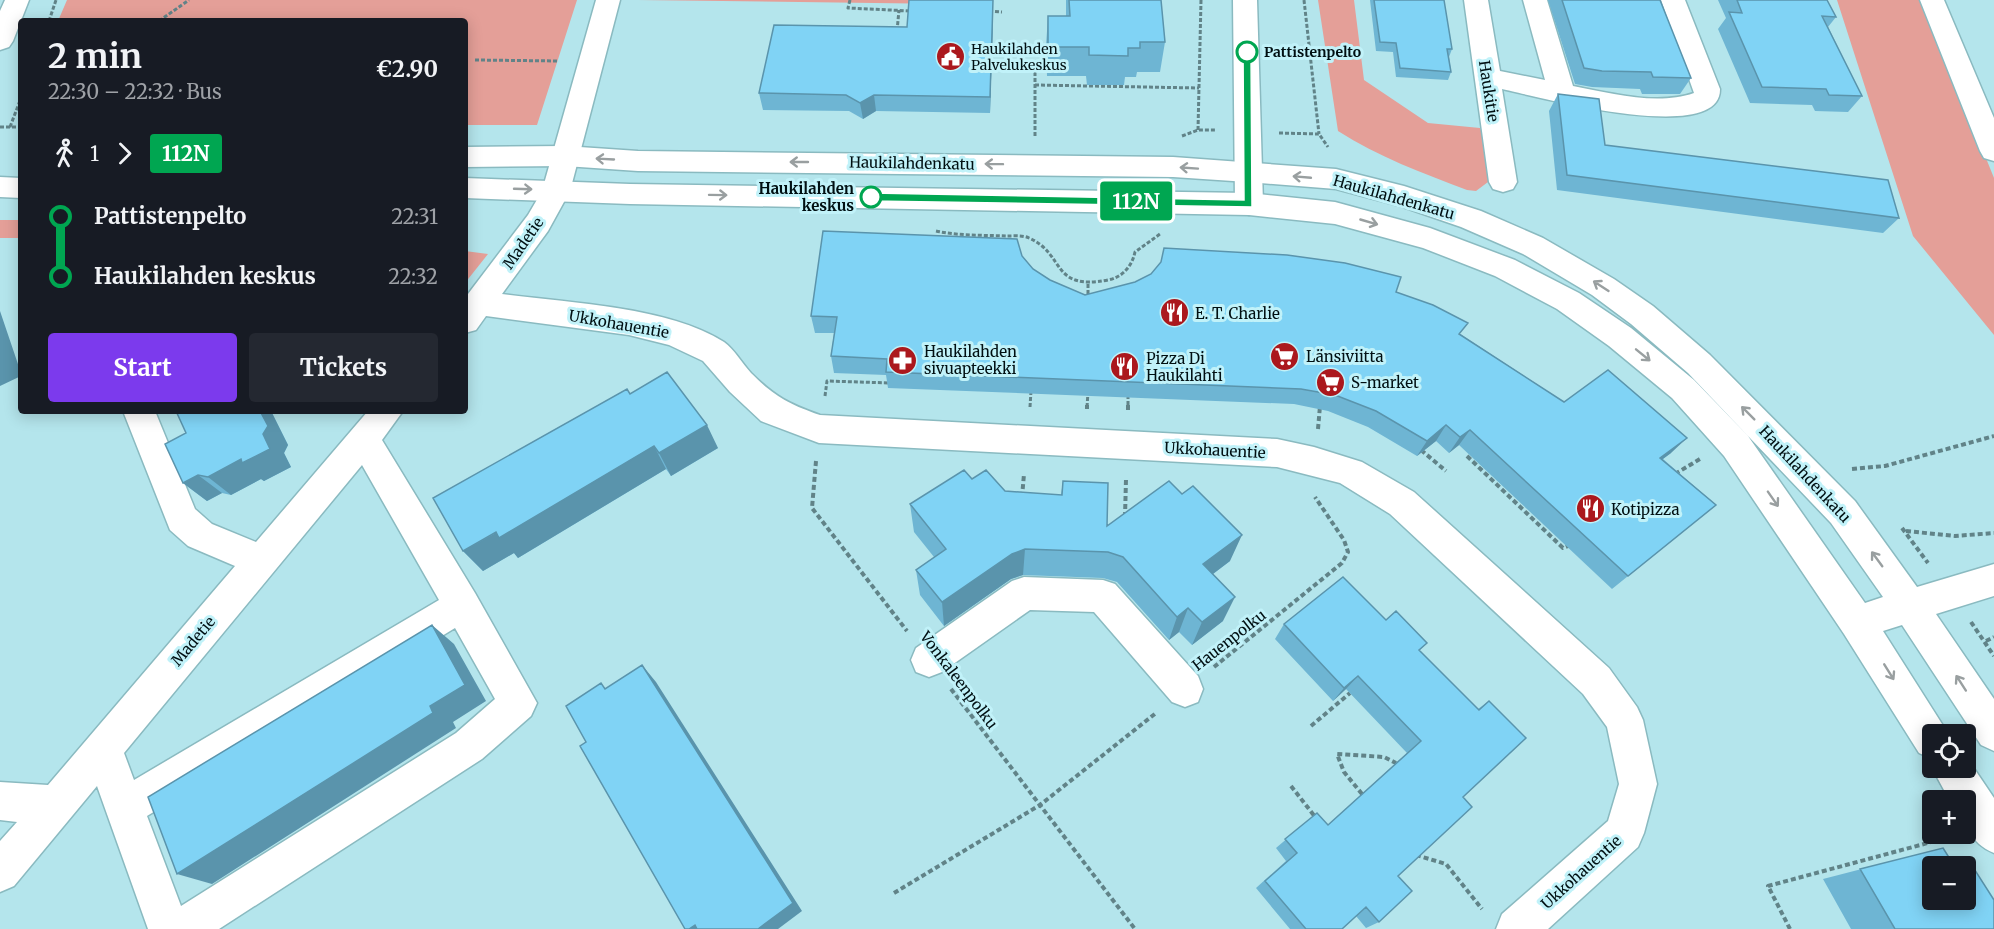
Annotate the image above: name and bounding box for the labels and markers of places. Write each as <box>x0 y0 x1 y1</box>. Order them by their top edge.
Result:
place label: Haukilahden Palvelukeskus <box>971 40 1067 74</box>
public building icon: Haukilahden Palvelukeskus <box>934 41 966 73</box>
marker: Pattistenpelto <box>1236 41 1258 63</box>
place label: Pattistenpelto <box>1264 43 1361 61</box>
place label: Haukilahden keskus <box>758 179 854 215</box>
marker: Haukilahden keskus <box>860 186 882 208</box>
restaurant icon: E. T. Charlie <box>1158 297 1190 329</box>
place label: E. T. Charlie <box>1195 304 1280 323</box>
supermarket icon: Länsiviitta <box>1269 340 1301 372</box>
place label: Haukilahden sivuapteekki <box>924 342 1017 378</box>
pharmacy icon: Haukilahden sivuapteekki <box>887 344 919 376</box>
place label: Länsiviitta <box>1306 347 1384 366</box>
place label: Pizza Di Haukilahti <box>1146 349 1223 385</box>
restaurant icon: Pizza Di Haukilahti <box>1109 351 1141 383</box>
supermarket icon: S-market <box>1314 366 1346 398</box>
place label: S-market <box>1351 373 1419 392</box>
restaurant icon: Kotipizza <box>1574 493 1606 525</box>
place label: Kotipizza <box>1611 500 1680 519</box>

